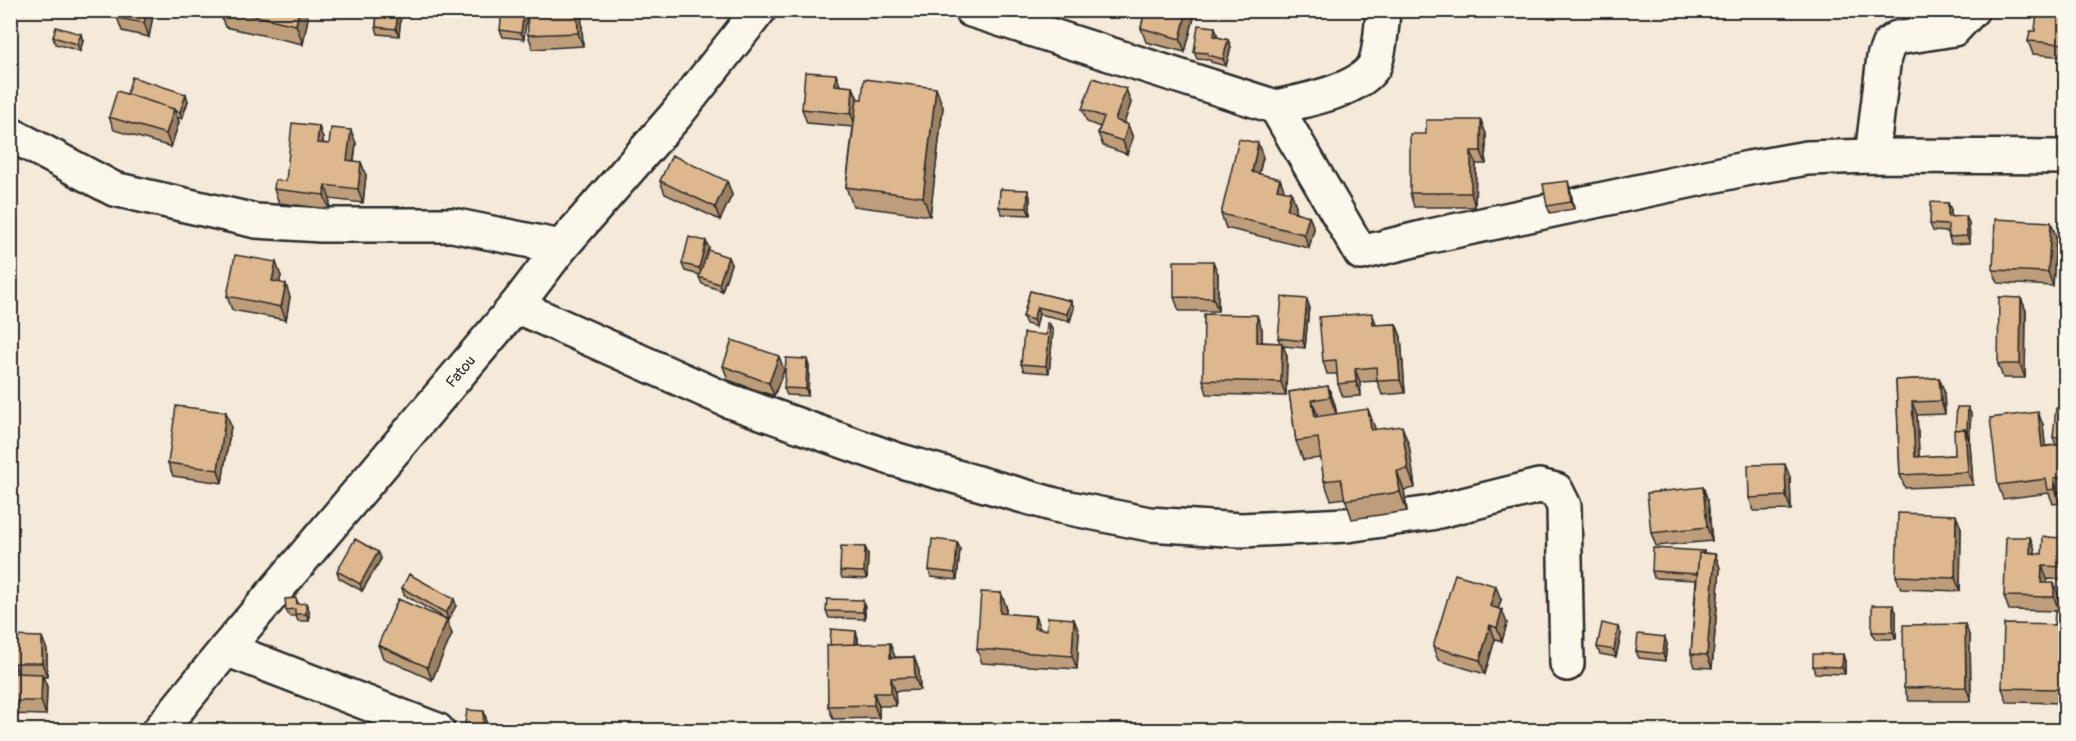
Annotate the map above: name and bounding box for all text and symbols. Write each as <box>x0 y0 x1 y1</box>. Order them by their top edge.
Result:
street label: Fatou <box>442 351 480 391</box>

